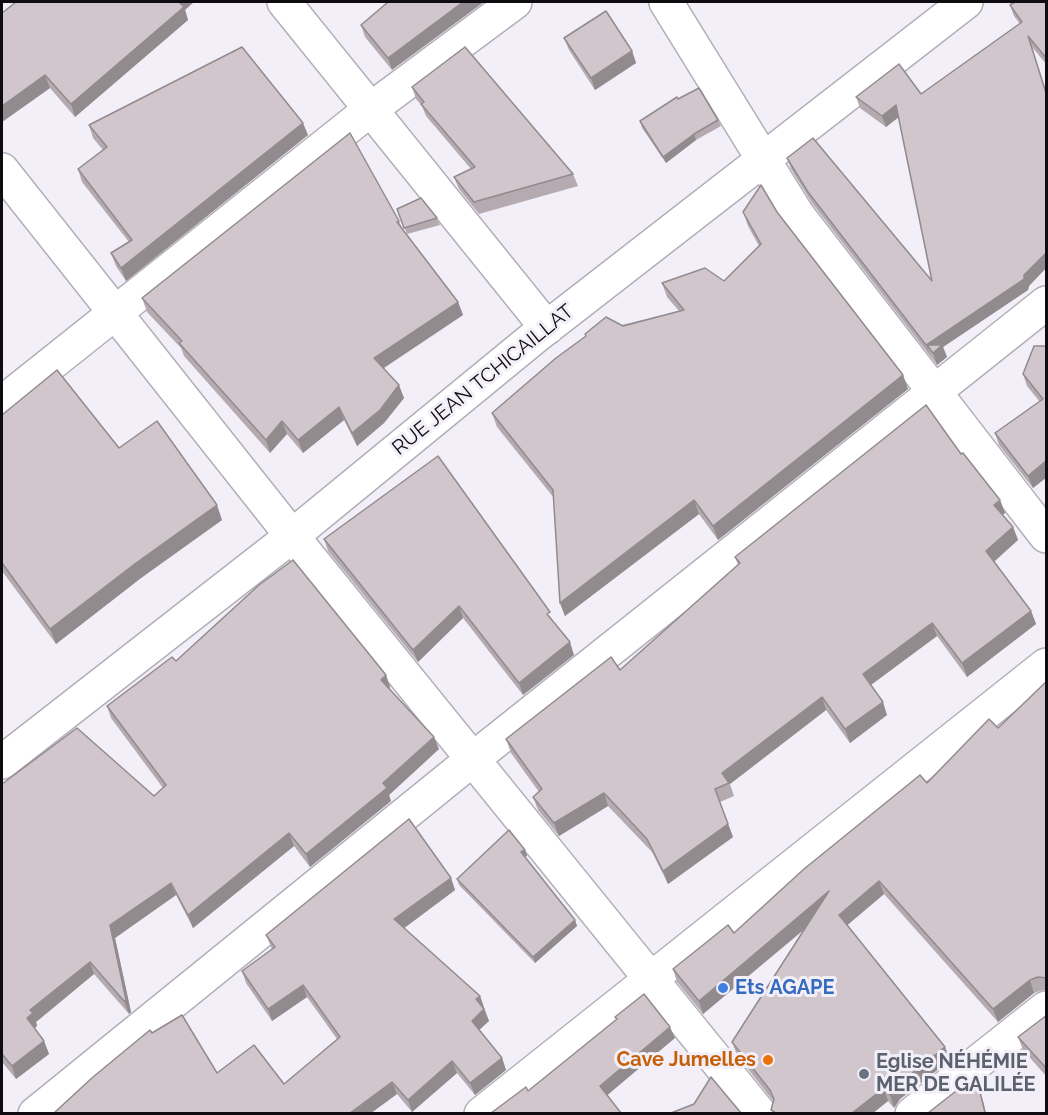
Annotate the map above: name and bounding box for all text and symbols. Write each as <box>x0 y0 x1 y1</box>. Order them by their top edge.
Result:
street label: RUE JEAN TCHICAILLAT <box>388 300 578 460</box>
place label: Ets AGAPE <box>735 976 835 1000</box>
marker: Ets AGAPE <box>716 981 730 995</box>
place label: Cave Jumelles <box>617 1048 756 1072</box>
place label: Eglise NÉHÉMIE MER DE GALILÉE <box>876 1050 1036 1097</box>
marker: Cave Jumelles <box>761 1053 775 1067</box>
marker: Eglise NÉHÉMIE MER DE GALILÉE <box>857 1067 871 1081</box>

